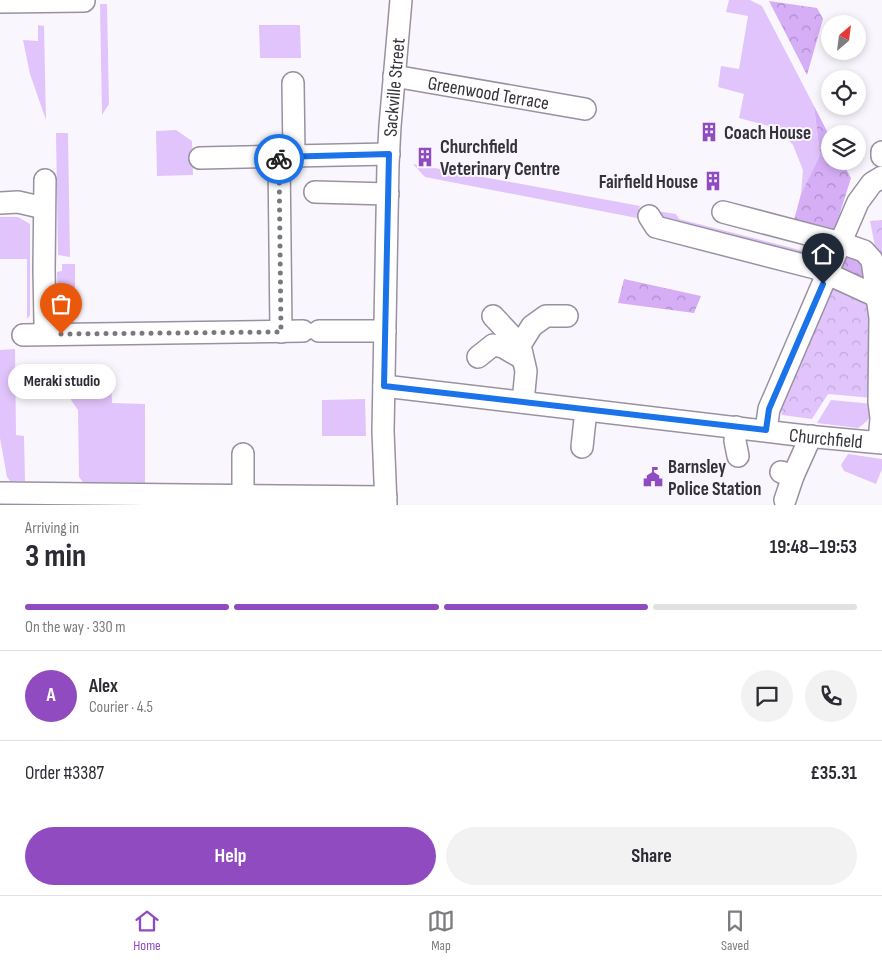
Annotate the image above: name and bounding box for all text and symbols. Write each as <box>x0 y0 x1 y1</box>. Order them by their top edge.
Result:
north arrow <box>821 15 866 60</box>
map controls <box>821 15 866 170</box>
street label: Sackville Street <box>379 37 411 137</box>
button: locate <box>821 70 866 115</box>
street label: Greenwood Terrace <box>426 72 551 116</box>
building icon: Coach House <box>698 121 720 143</box>
place label: Coach House <box>724 122 811 145</box>
button: layers <box>821 125 866 170</box>
courier <box>254 134 304 184</box>
place label: Churchfield Veterinary Centre <box>440 136 560 181</box>
icon: bike <box>265 145 293 173</box>
building icon: Churchfield Veterinary Centre <box>414 146 436 168</box>
building icon: Fairfield House <box>702 170 724 192</box>
place label: Fairfield House <box>599 171 698 194</box>
pin <box>802 233 844 284</box>
icon: home <box>809 240 837 268</box>
pin <box>40 283 82 334</box>
icon: bag <box>47 290 75 318</box>
callout: Meraki studio <box>7 364 115 399</box>
text: Meraki studio <box>24 372 100 391</box>
street label: Churchfield <box>788 424 864 454</box>
place label: Barnsley Police Station <box>668 456 761 501</box>
public building icon: Barnsley Police Station <box>642 466 664 488</box>
text: Arriving in <box>25 519 79 538</box>
text: 19:48–19:53 <box>770 536 857 559</box>
text: 3 min <box>25 537 86 576</box>
text: On the way · 330 m <box>25 618 126 637</box>
button: chat <box>741 670 793 722</box>
button: phone <box>805 670 857 722</box>
text: Alex <box>89 675 118 698</box>
text: A <box>46 684 56 707</box>
text: Courier · 4.5 <box>89 698 153 717</box>
text: Order #3387 <box>25 762 104 785</box>
text: £35.31 <box>810 762 857 785</box>
button: Help <box>25 827 436 885</box>
button: Share <box>446 827 857 885</box>
tab: Home <box>133 907 161 954</box>
tab: Map <box>427 907 455 954</box>
tab: Saved <box>721 907 749 954</box>

